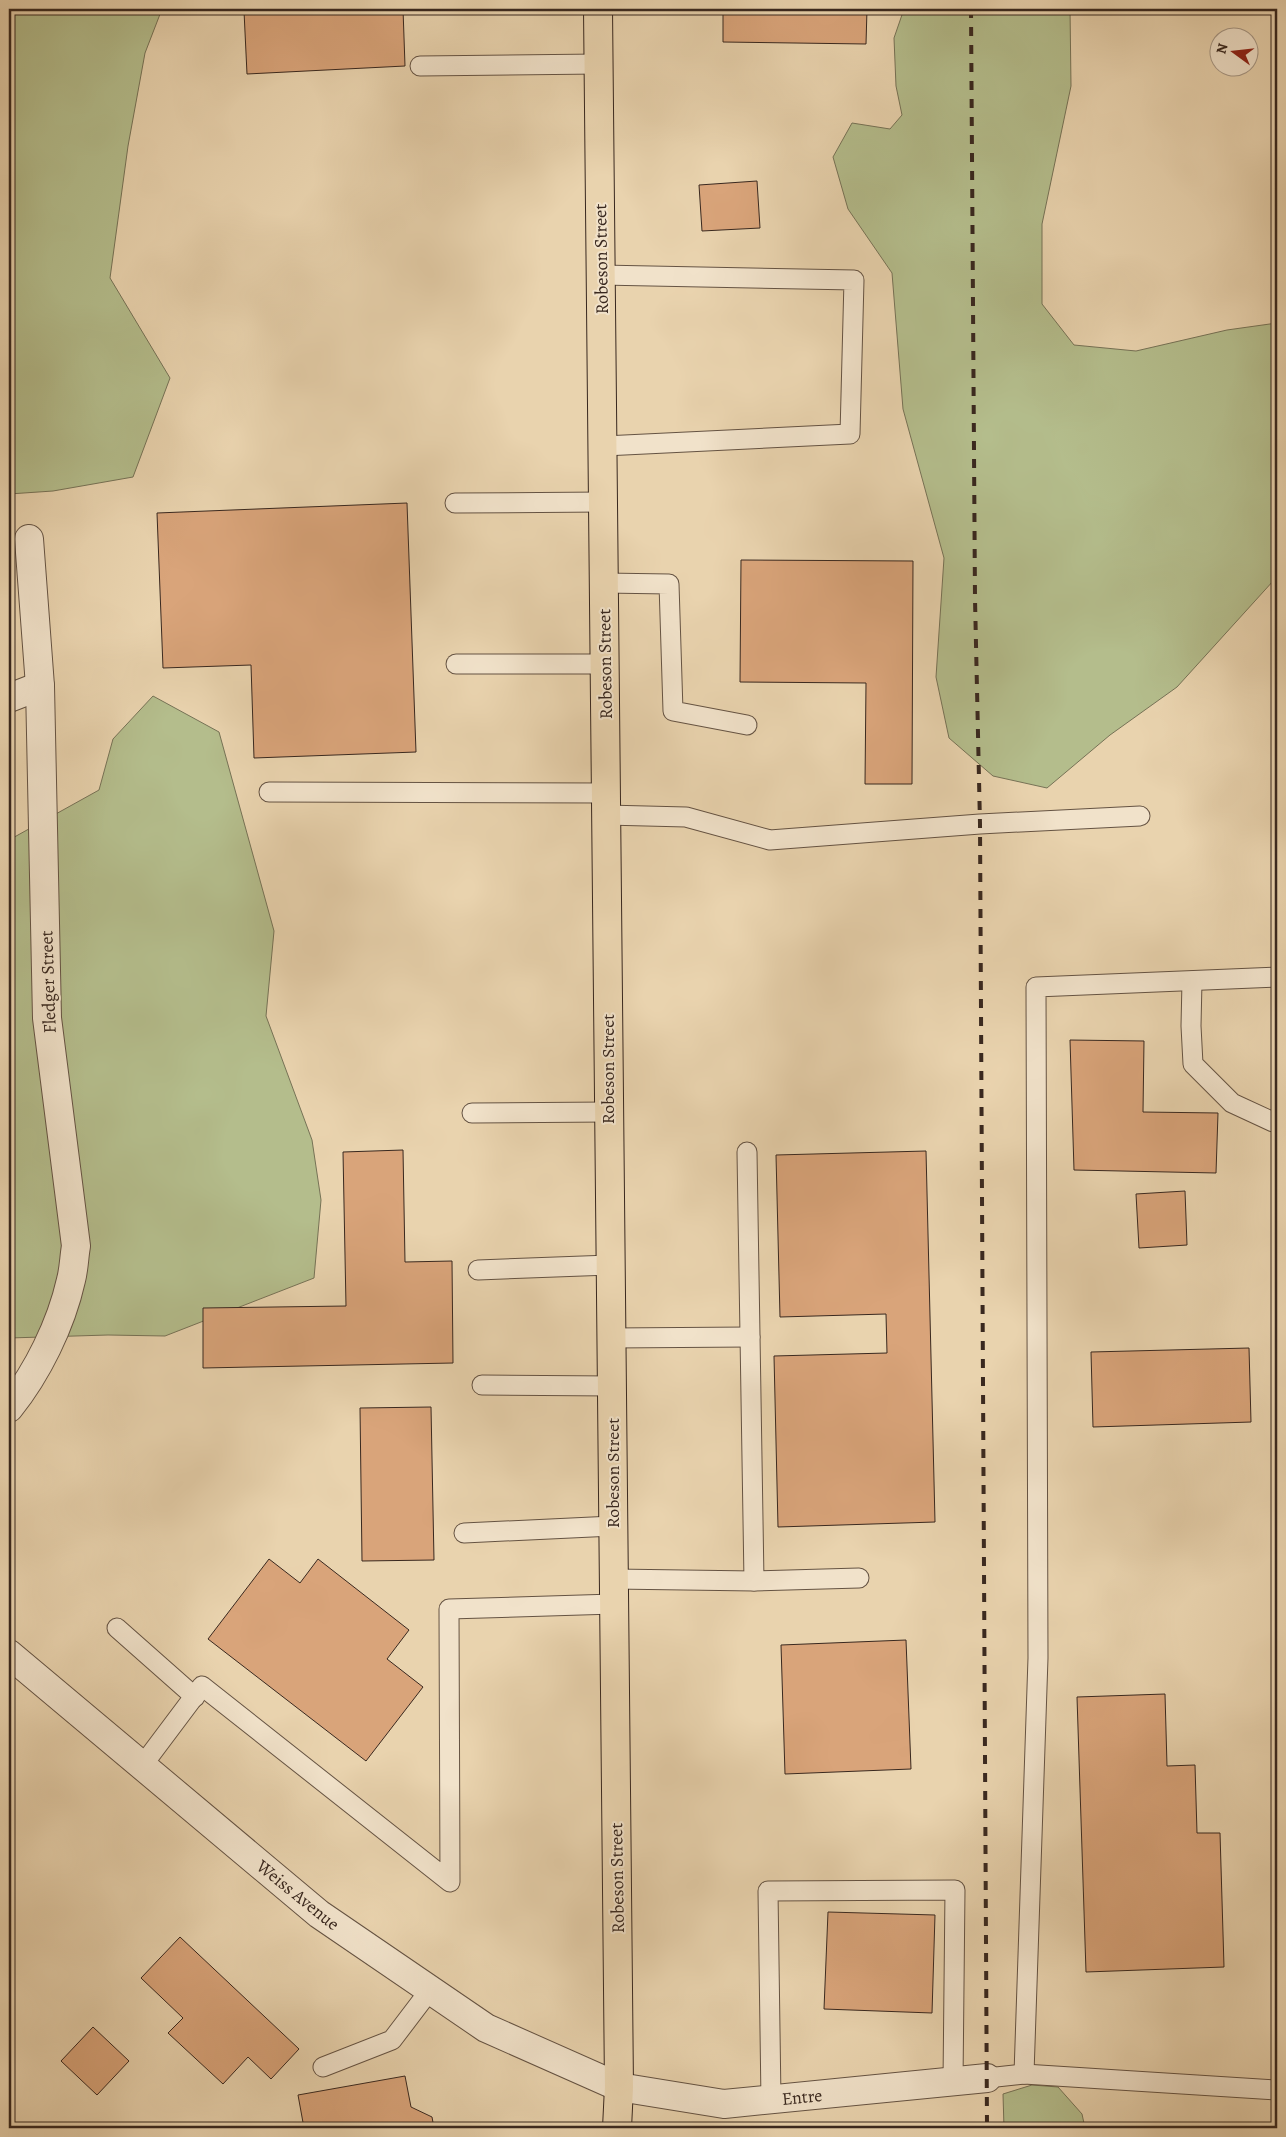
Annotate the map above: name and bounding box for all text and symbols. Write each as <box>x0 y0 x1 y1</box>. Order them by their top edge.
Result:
north arrow <box>1208 28 1258 78</box>
text: N <box>1211 41 1232 56</box>
street label: Robeson Street <box>588 203 614 314</box>
street label: Robeson Street <box>592 608 618 719</box>
street label: Fledger Street <box>34 930 62 1034</box>
street label: Robeson Street <box>596 1014 620 1124</box>
street label: Robeson Street <box>601 1418 625 1528</box>
street label: Robeson Street <box>604 1822 630 1933</box>
street label: Weiss Avenue <box>251 1854 344 1936</box>
street label: Entre <box>781 2083 823 2111</box>

